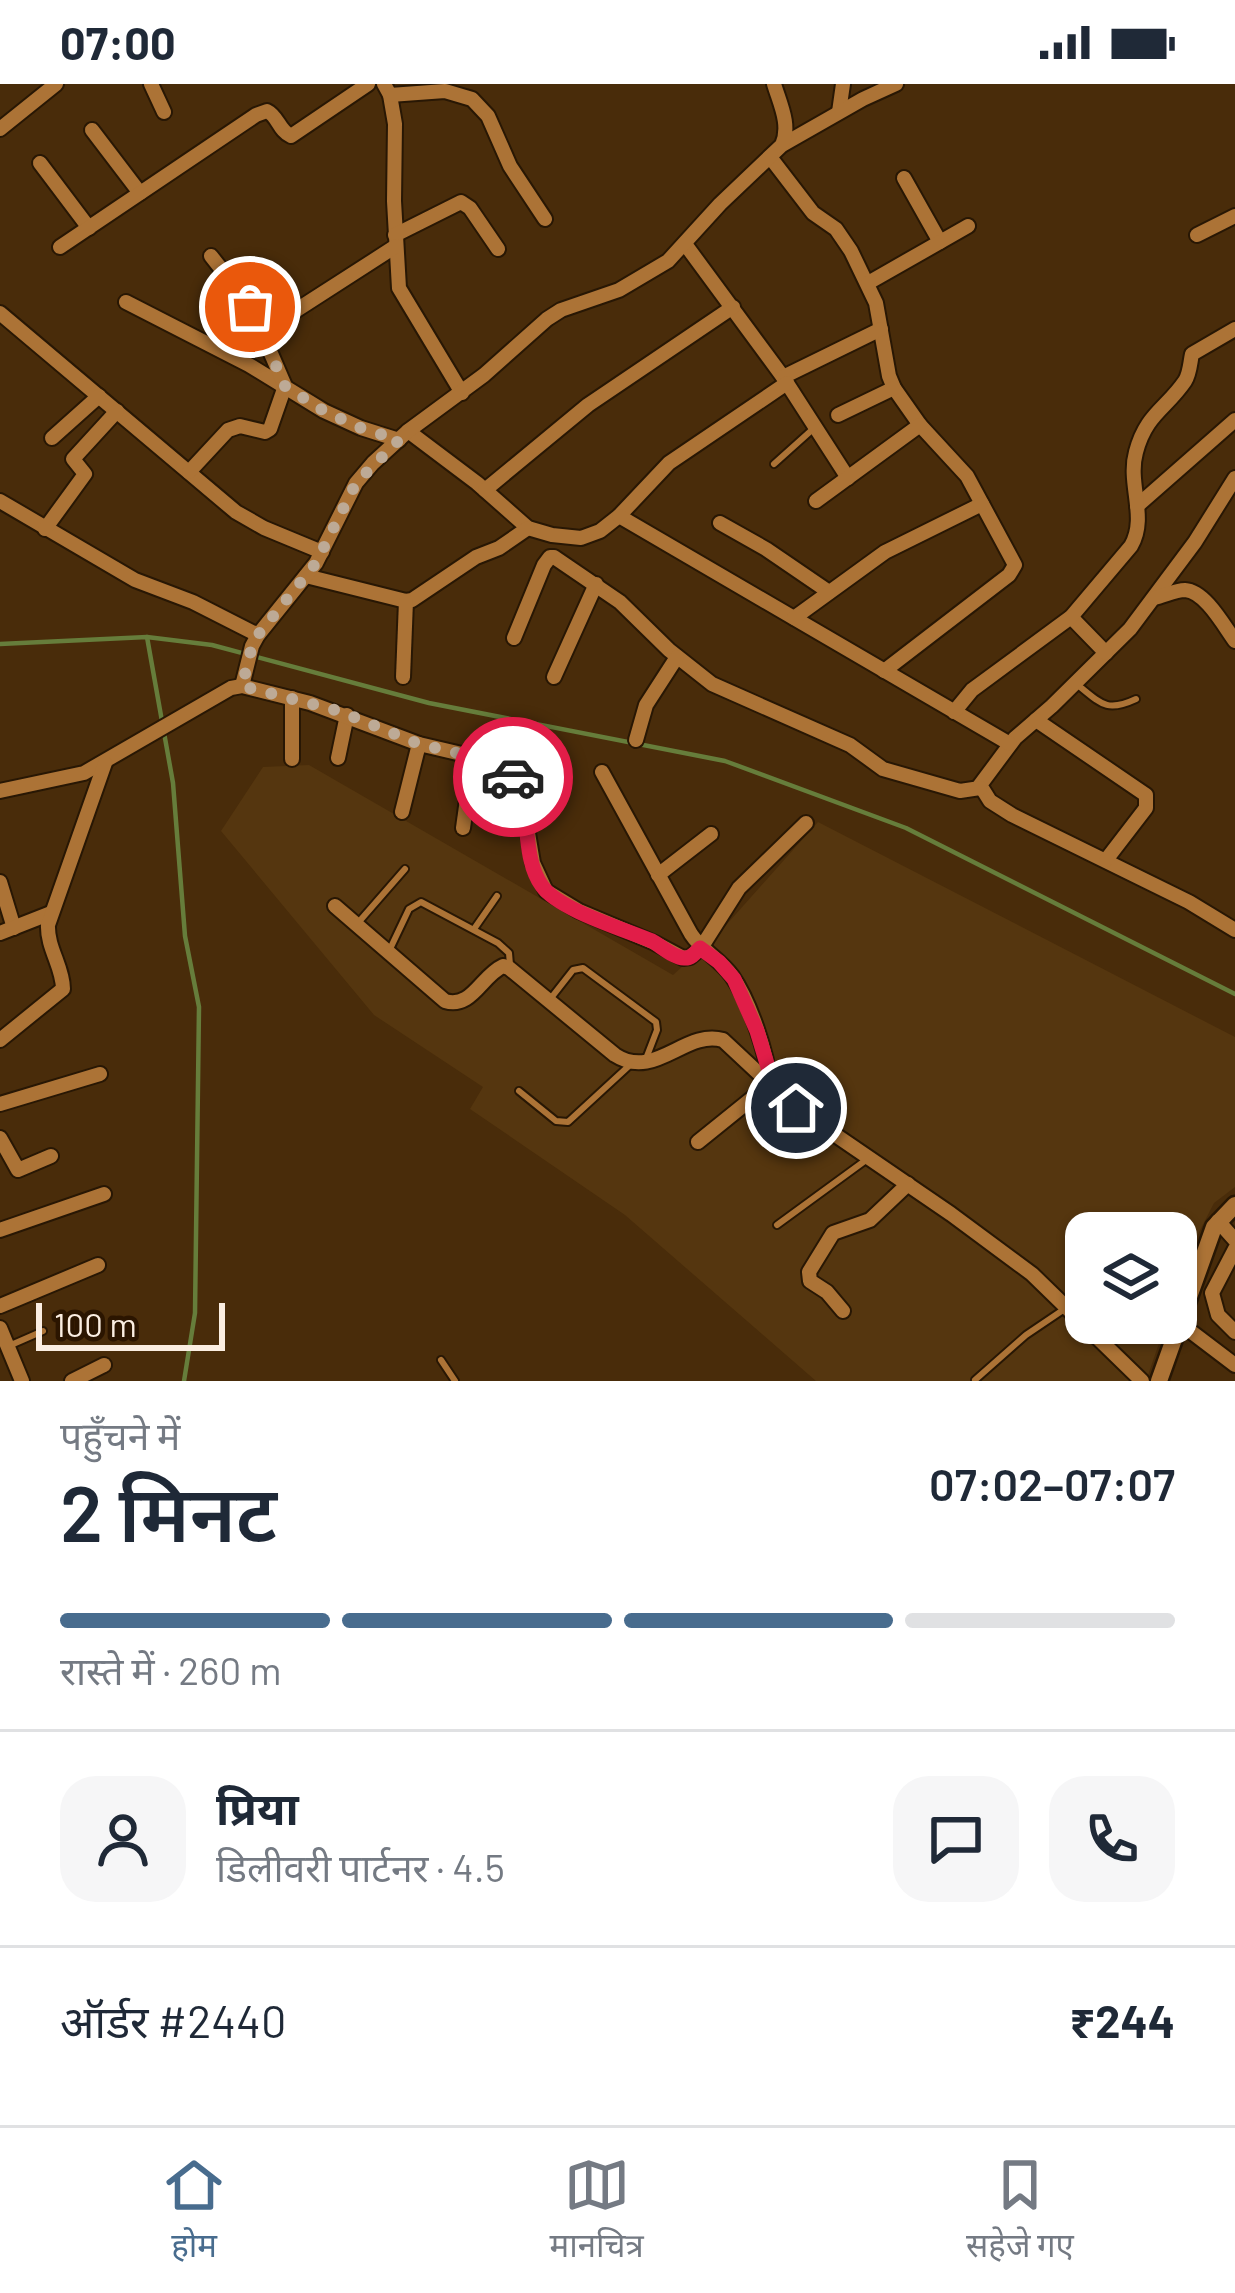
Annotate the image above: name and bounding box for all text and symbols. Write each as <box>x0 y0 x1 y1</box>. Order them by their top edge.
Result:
text: 07:00 <box>60 15 176 69</box>
pin <box>199 256 301 358</box>
icon: bag <box>217 274 283 340</box>
courier <box>453 717 573 837</box>
icon: car <box>480 744 546 810</box>
pin <box>745 1057 847 1159</box>
icon: home <box>763 1075 829 1141</box>
map controls <box>1065 1212 1197 1344</box>
button: layers <box>1065 1212 1197 1344</box>
scale bar <box>36 1297 225 1350</box>
text: 100 m <box>54 1304 137 1344</box>
text: पहुँचने में <box>60 1411 180 1458</box>
text: 07:02–07:07 <box>929 1456 1175 1510</box>
text: 2 मिनट <box>60 1464 277 1558</box>
text: रास्ते में · 260 m <box>60 1646 281 1693</box>
button: person <box>60 1776 186 1902</box>
button: chat <box>893 1776 1019 1902</box>
button: phone <box>1049 1776 1175 1902</box>
text: प्रिया <box>216 1780 299 1834</box>
text: डिलीवरी पार्टनर · 4.5 <box>216 1843 505 1890</box>
text: ऑर्डर #2440 <box>60 1993 286 2047</box>
text: ₹244 <box>1070 1993 1175 2047</box>
tab: होम <box>161 2152 227 2270</box>
tab: मानचित्र <box>549 2152 644 2270</box>
tab: सहेजे गए <box>966 2152 1074 2270</box>

